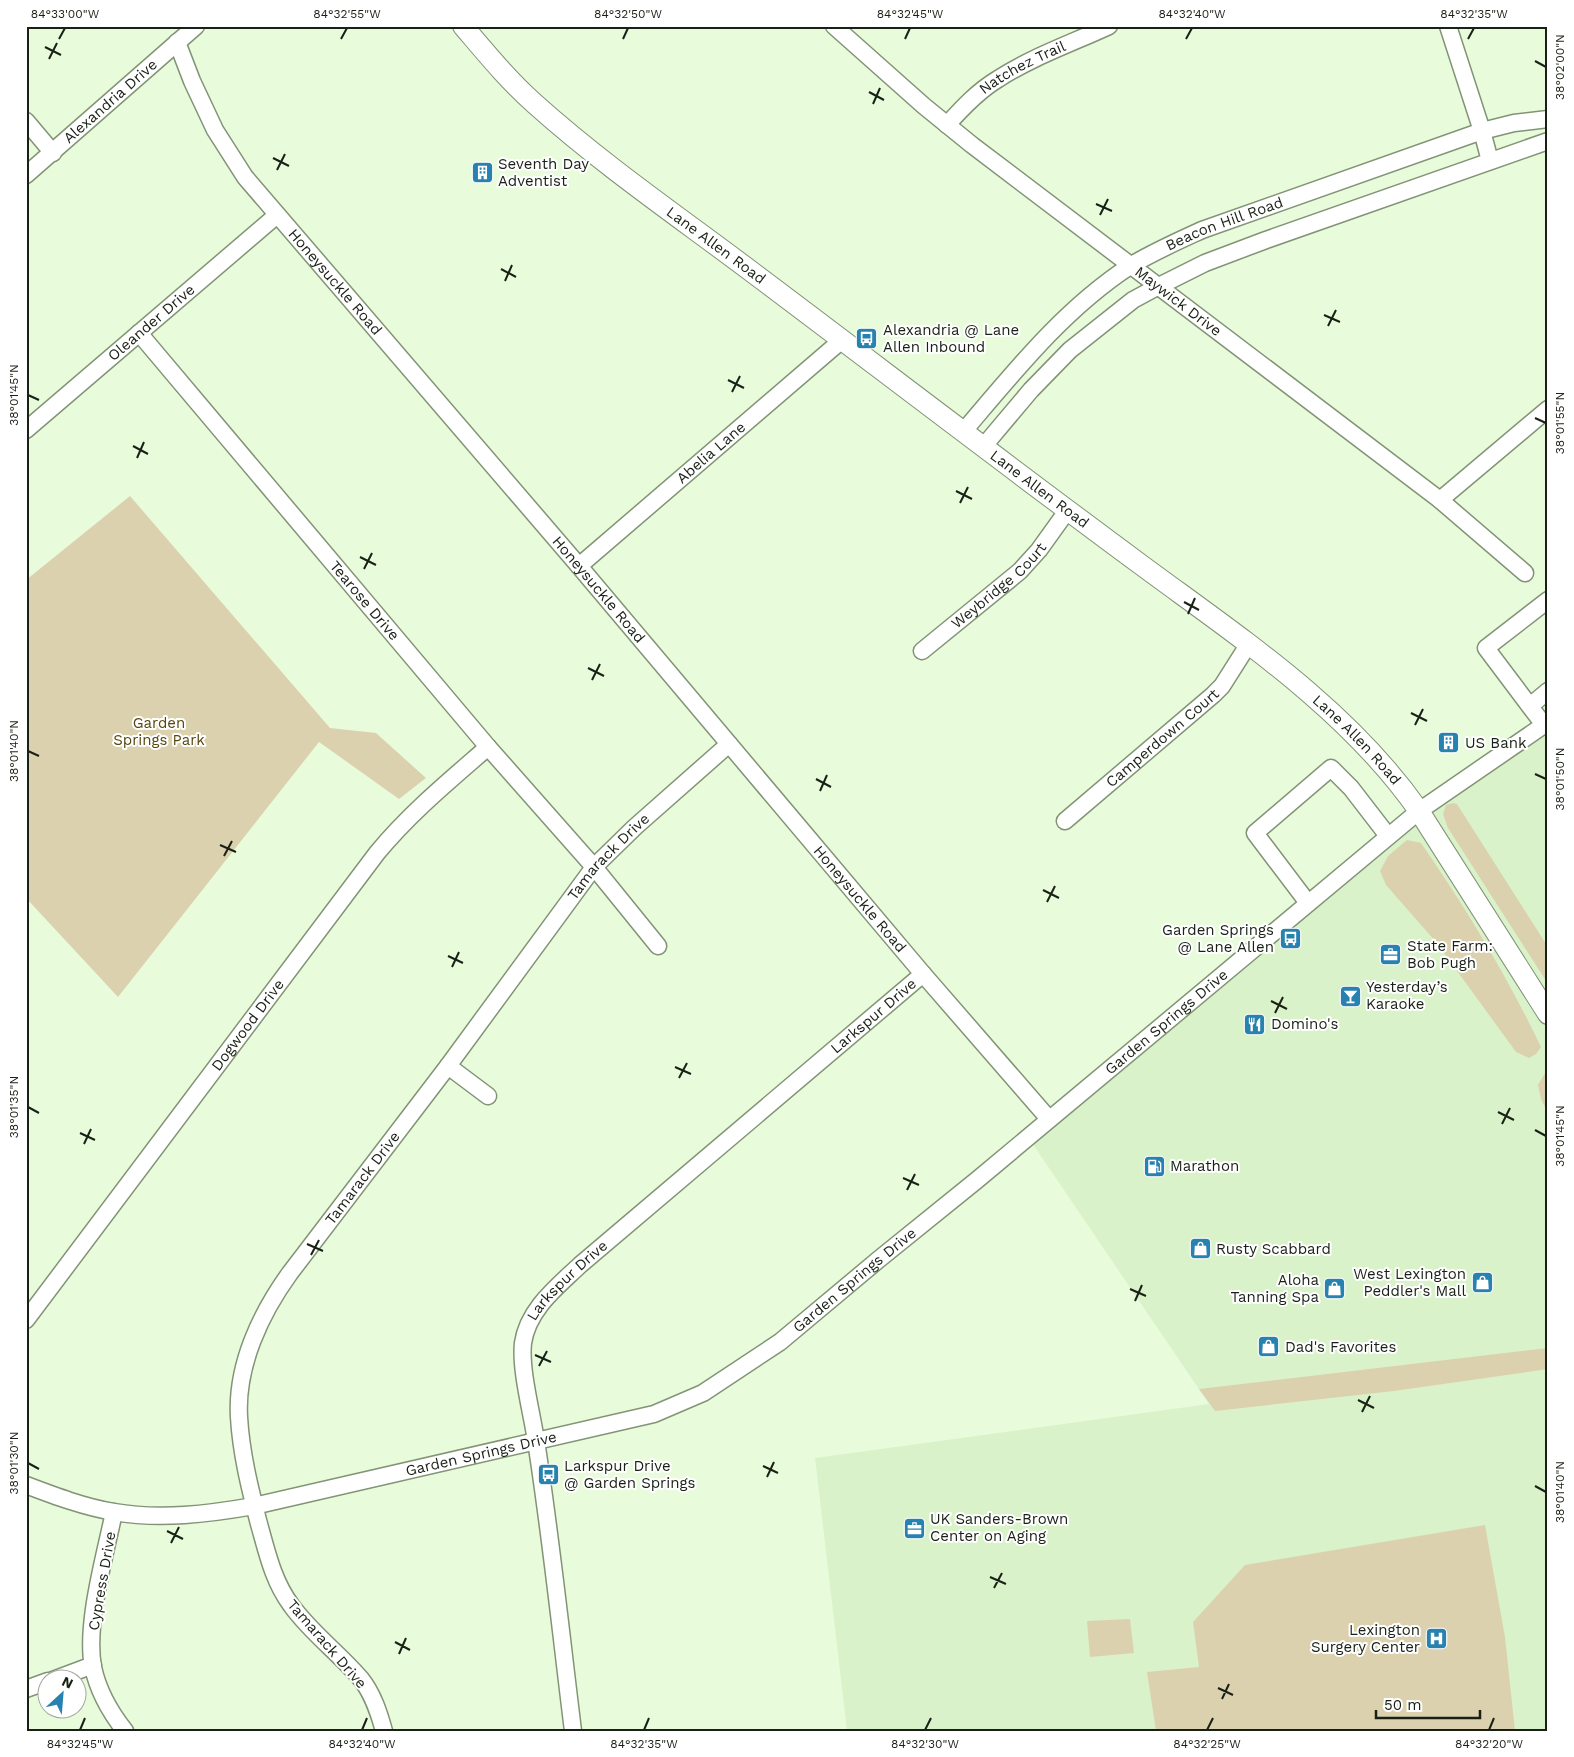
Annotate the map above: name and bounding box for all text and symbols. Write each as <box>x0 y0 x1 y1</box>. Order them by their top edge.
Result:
text: 84°33'00"W <box>31 7 100 21</box>
text: 84°32'55"W <box>313 7 381 21</box>
text: 84°32'50"W <box>594 7 662 21</box>
text: 84°32'45"W <box>877 7 944 21</box>
text: 84°32'40"W <box>1158 7 1226 21</box>
text: 84°32'35"W <box>1440 7 1508 21</box>
text: 38°02'00"N <box>1553 34 1567 100</box>
street label: Natchez Trail <box>976 37 1069 98</box>
street label: Alexandria Drive <box>60 55 161 147</box>
place label: Seventh Day Adventist <box>498 155 589 190</box>
building icon: Seventh Day Adventist <box>470 161 494 185</box>
street label: Beacon Hill Road <box>1163 193 1285 255</box>
street label: Lane Allen Road <box>663 203 769 288</box>
street label: Honeysuckle Road <box>285 225 386 339</box>
street label: Maywick Drive <box>1131 263 1225 340</box>
street label: Oleander Drive <box>104 281 198 365</box>
place label: Alexandria @ Lane Allen Inbound <box>883 321 1019 356</box>
bus stop icon: Alexandria @ Lane Allen Inbound <box>855 327 879 351</box>
text: 38°01'45"N <box>7 364 21 426</box>
text: 38°01'55"N <box>1553 392 1567 454</box>
street label: Abelia Lane <box>673 418 749 487</box>
street label: Lane Allen Road <box>987 446 1092 532</box>
street label: Honeysuckle Road <box>548 532 649 646</box>
street label: Weybridge Court <box>948 539 1051 632</box>
street label: Tearose Drive <box>326 557 403 644</box>
street label: Camperdown Court <box>1102 685 1223 791</box>
street label: Lane Allen Road <box>1309 691 1405 788</box>
park label: Garden Springs Park <box>113 714 205 749</box>
text: 38°01'40"N <box>7 720 21 782</box>
building icon: US Bank <box>1437 731 1461 755</box>
place label: US Bank <box>1465 734 1527 752</box>
text: 38°01'50"N <box>1553 748 1567 810</box>
street label: Tamarack Drive <box>564 810 653 904</box>
street label: Honeysuckle Road <box>810 842 910 956</box>
place label: Garden Springs @ Lane Allen <box>1162 921 1274 956</box>
bus stop icon: Garden Springs @ Lane Allen <box>1278 927 1302 951</box>
place label: State Farm: Bob Pugh <box>1407 937 1493 972</box>
office icon: State Farm: Bob Pugh <box>1379 943 1403 967</box>
street label: Garden Springs Drive <box>1101 965 1232 1078</box>
street label: Larkspur Drive <box>827 975 920 1057</box>
street label: Dogwood Drive <box>207 976 288 1074</box>
place label: Yesterday’s Karaoke <box>1366 978 1448 1013</box>
bar icon: Yesterday’s Karaoke <box>1338 984 1362 1008</box>
restaurant icon: Domino's <box>1243 1012 1267 1036</box>
place label: Domino's <box>1271 1015 1338 1033</box>
text: 38°01'35"N <box>7 1076 21 1138</box>
text: 38°01'45"N <box>1553 1105 1567 1167</box>
street label: Tamarack Drive <box>321 1128 404 1228</box>
fuel station icon: Marathon <box>1142 1154 1166 1178</box>
place label: Marathon <box>1170 1157 1239 1175</box>
street label: Garden Springs Drive <box>789 1224 920 1336</box>
street label: Larkspur Drive <box>523 1237 611 1324</box>
shop icon: Rusty Scabbard <box>1188 1237 1212 1261</box>
place label: Rusty Scabbard <box>1216 1240 1331 1258</box>
place label: West Lexington Peddler's Mall <box>1353 1265 1466 1300</box>
place label: Aloha Tanning Spa <box>1231 1271 1320 1306</box>
shop icon: West Lexington Peddler's Mall <box>1470 1271 1494 1295</box>
shop icon: Aloha Tanning Spa <box>1323 1277 1347 1301</box>
shop icon: Dad's Favorites <box>1257 1335 1281 1359</box>
place label: Dad's Favorites <box>1285 1338 1397 1356</box>
street label: Garden Springs Drive <box>404 1428 558 1480</box>
text: 38°01'30"N <box>7 1432 21 1494</box>
place label: Larkspur Drive @ Garden Springs <box>564 1457 695 1492</box>
text: 38°01'40"N <box>1553 1461 1567 1523</box>
bus stop icon: Larkspur Drive @ Garden Springs <box>536 1463 560 1487</box>
place label: UK Sanders-Brown Center on Aging <box>930 1510 1068 1545</box>
office icon: UK Sanders-Brown Center on Aging <box>902 1516 926 1540</box>
street label: Cypress Drive <box>84 1530 120 1632</box>
street label: Tamarack Drive <box>283 1596 371 1692</box>
place label: Lexington Surgery Center <box>1311 1621 1420 1656</box>
hospital icon: Lexington Surgery Center <box>1424 1627 1448 1651</box>
north arrow <box>38 1670 88 1720</box>
text: N <box>60 1673 76 1692</box>
scale bar <box>1376 1687 1480 1719</box>
text: 50 m <box>1384 1696 1421 1714</box>
text: 84°32'45"W <box>47 1737 114 1751</box>
text: 84°32'40"W <box>328 1737 396 1751</box>
text: 84°32'35"W <box>610 1737 678 1751</box>
text: 84°32'30"W <box>891 1737 959 1751</box>
text: 84°32'25"W <box>1173 1737 1241 1751</box>
text: 84°32'20"W <box>1455 1737 1523 1751</box>

